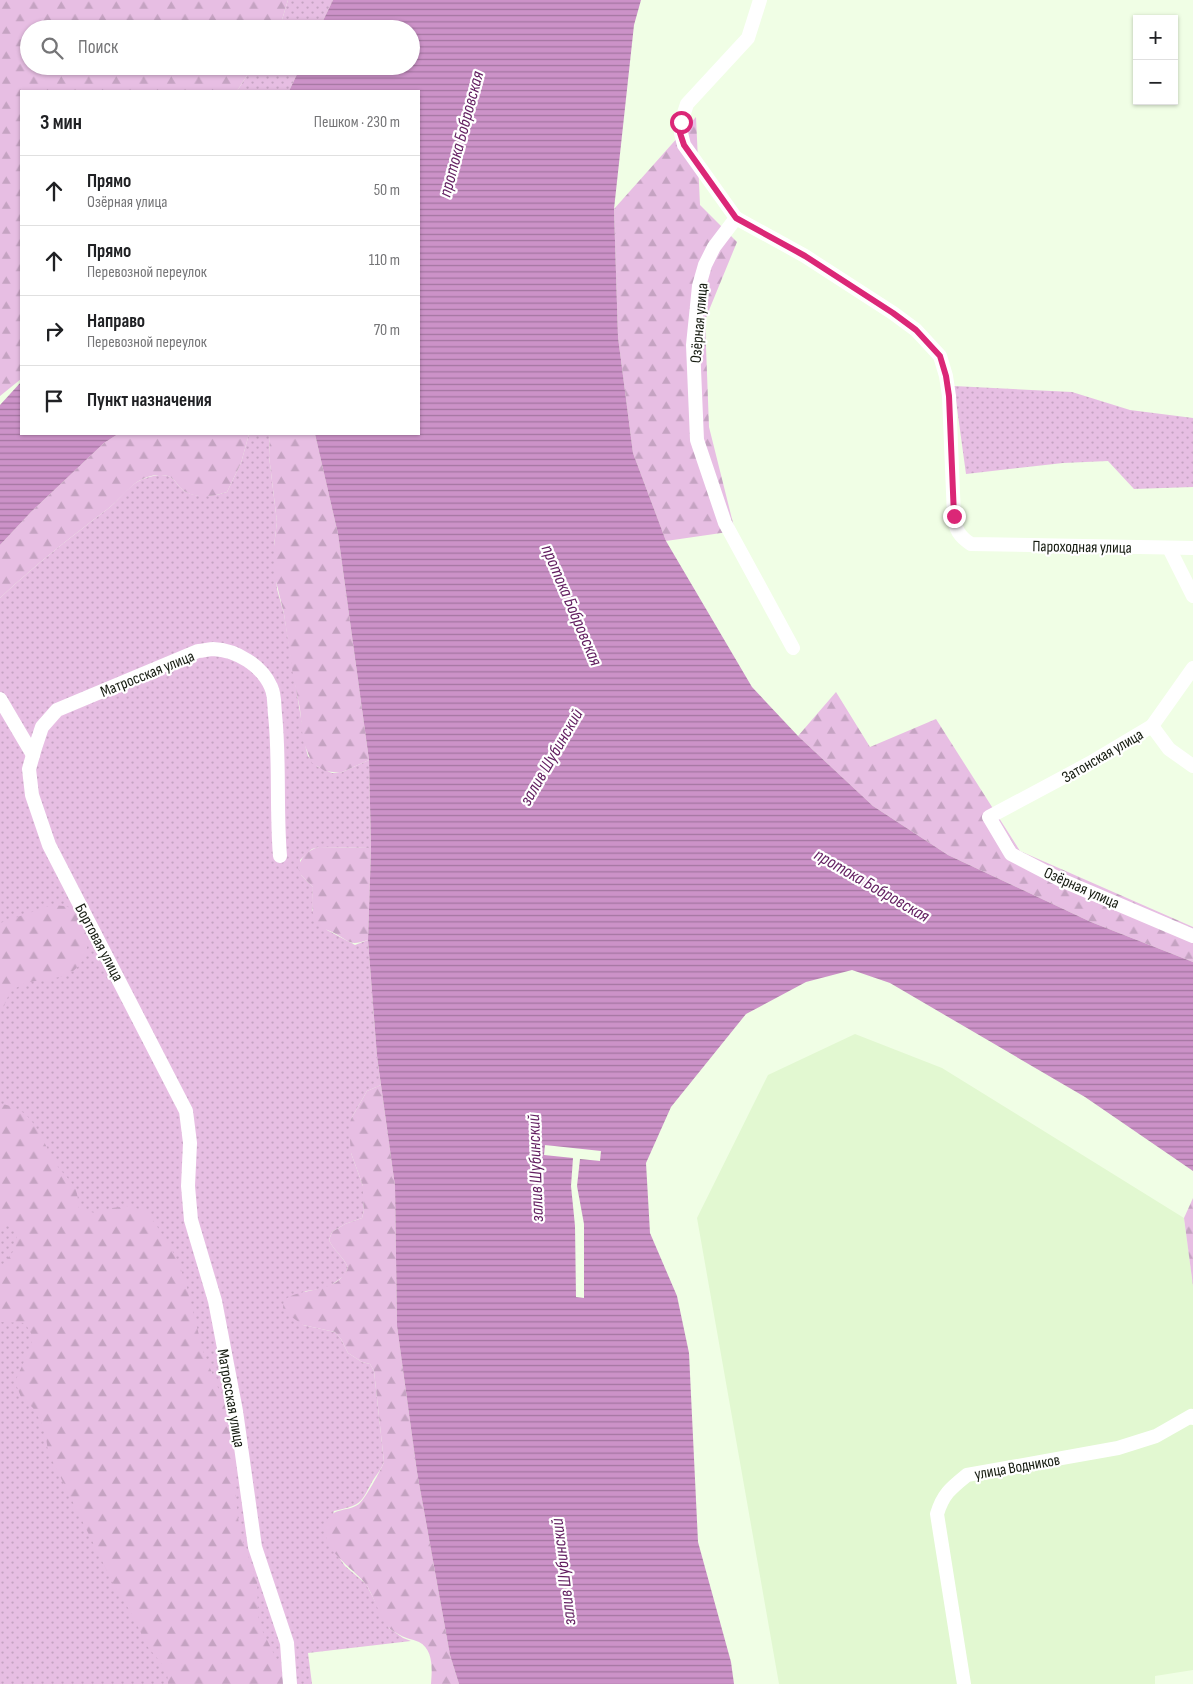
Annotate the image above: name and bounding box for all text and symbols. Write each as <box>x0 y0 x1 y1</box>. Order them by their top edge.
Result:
map controls <box>1133 15 1178 105</box>
button: + <box>1133 15 1178 60</box>
search box <box>20 20 420 75</box>
icon: search <box>38 34 66 62</box>
text: Поиск <box>78 36 118 59</box>
button: − <box>1133 60 1178 105</box>
water label: протока Бобровская <box>435 69 488 199</box>
text: 3 мин <box>40 110 82 135</box>
route start <box>670 111 693 134</box>
text: Пешком · 230 m <box>314 113 400 132</box>
text: Прямо <box>87 170 131 193</box>
icon: ahead <box>40 177 68 205</box>
text: 50 m <box>374 181 400 200</box>
text: Озёрная улица <box>87 193 167 212</box>
text: Прямо <box>87 240 131 263</box>
icon: ahead <box>40 247 68 275</box>
text: 110 m <box>369 251 400 270</box>
text: Перевозной переулок <box>87 263 207 282</box>
street label: Озёрная улица <box>687 282 712 364</box>
text: Направо <box>87 310 145 333</box>
icon: right <box>40 317 68 345</box>
text: 70 m <box>374 321 400 340</box>
text: Перевозной переулок <box>87 333 207 352</box>
icon: arrive <box>40 387 68 415</box>
text: Пункт назначения <box>87 389 212 412</box>
route end <box>943 505 966 528</box>
street label: Пароходная улица <box>1032 537 1132 558</box>
water label: протока Бобровская <box>537 542 606 669</box>
street label: Матросская улица <box>98 647 197 702</box>
water label: залив Шубинский <box>515 705 588 809</box>
street label: Затонская улица <box>1059 725 1147 787</box>
water label: протока Бобровская <box>811 844 933 927</box>
street label: Озёрная улица <box>1041 863 1122 913</box>
street label: Бортовая улица <box>70 901 127 985</box>
water label: залив Шубинский <box>523 1113 548 1222</box>
street label: Матросская улица <box>213 1348 249 1449</box>
street label: улица Водников <box>973 1451 1061 1484</box>
water label: залив Шубинский <box>546 1517 580 1627</box>

